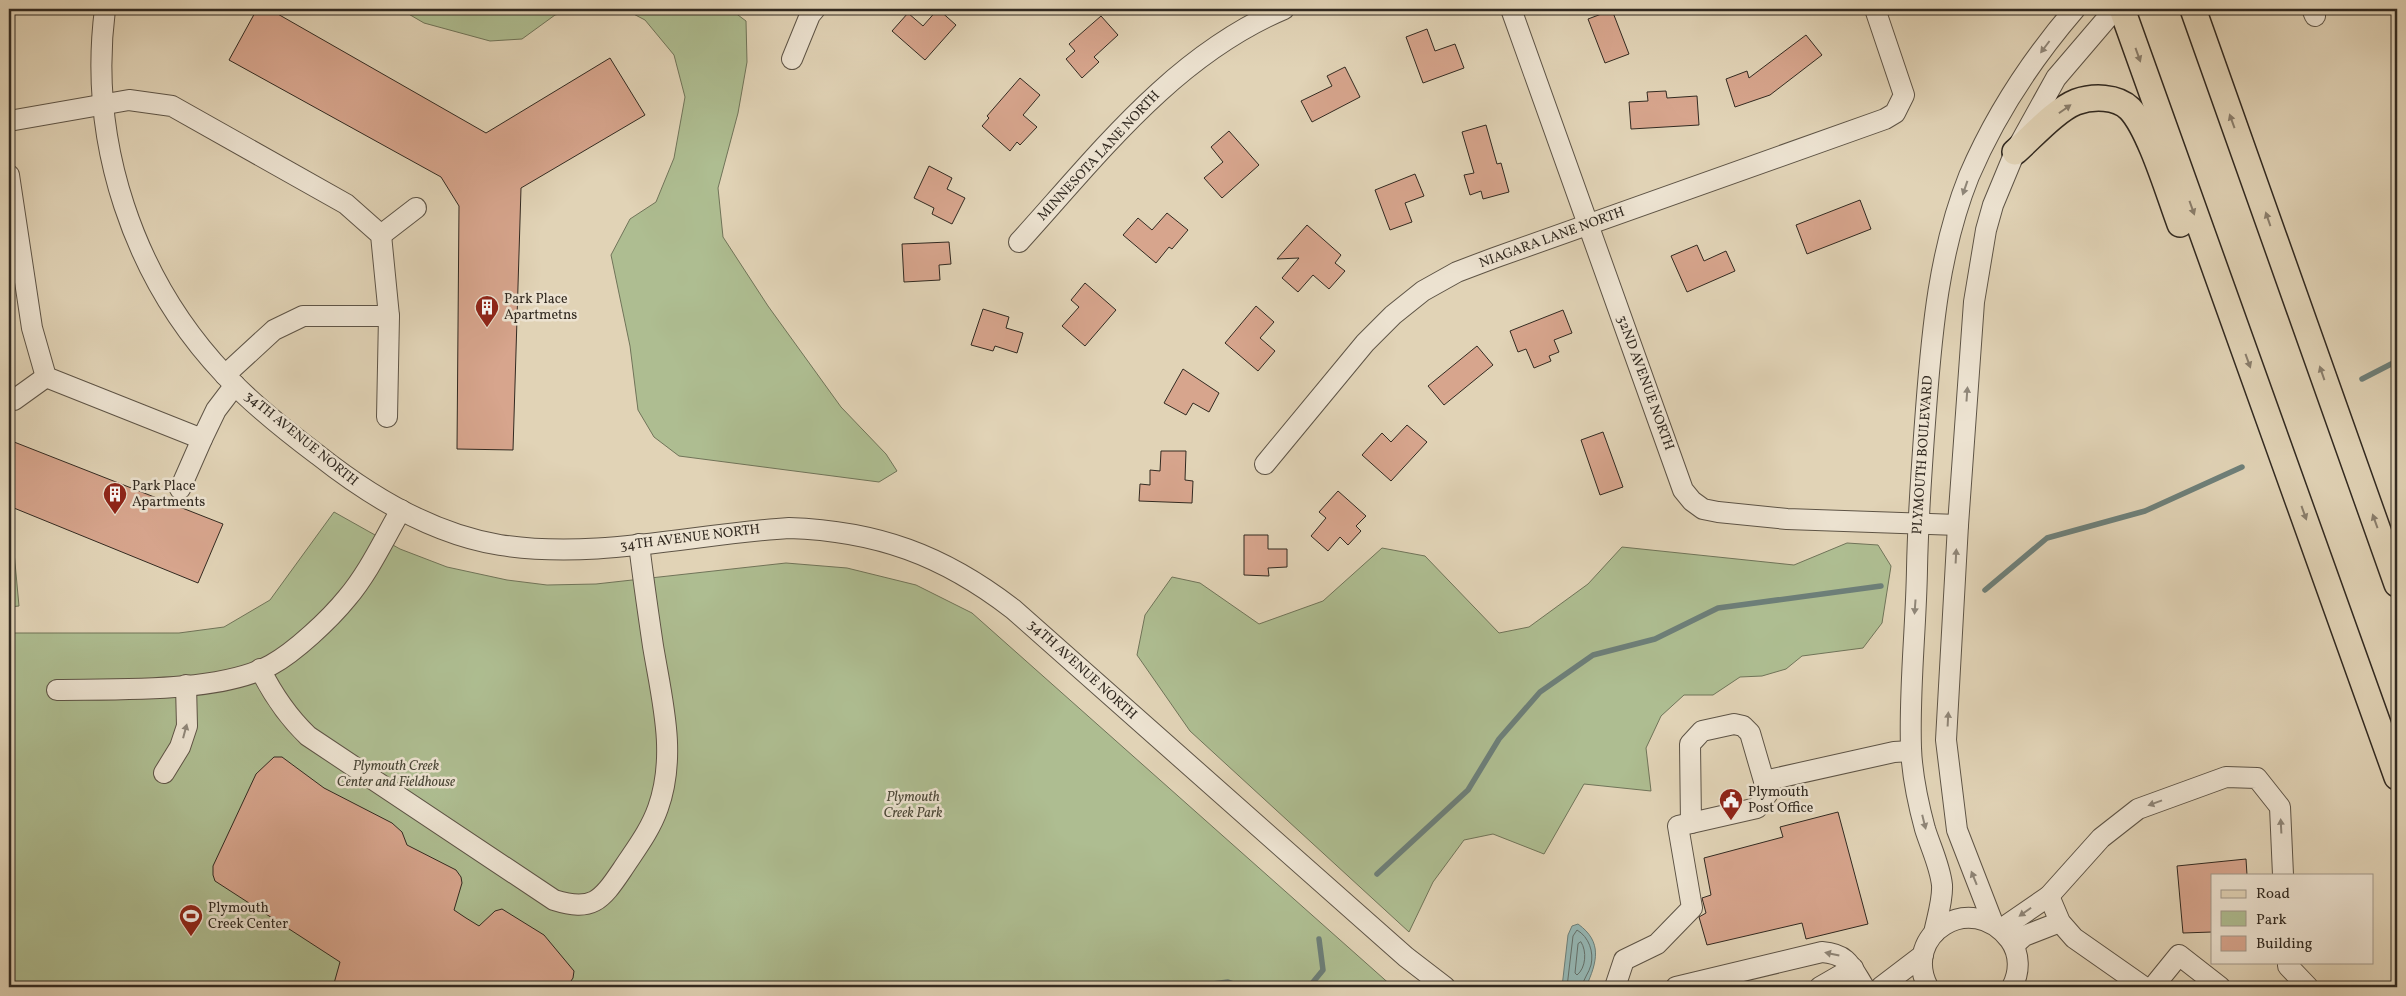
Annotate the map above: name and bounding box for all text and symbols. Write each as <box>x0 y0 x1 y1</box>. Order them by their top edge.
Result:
one-way arrow <box>2039 40 2050 53</box>
one-way arrow <box>2134 48 2142 63</box>
street label: MINNESOTA LANE NORTH <box>1033 87 1165 225</box>
one-way arrow <box>2058 104 2072 114</box>
one-way arrow <box>2228 113 2235 128</box>
one-way arrow <box>1961 181 1969 196</box>
one-way arrow <box>2189 201 2197 216</box>
street label: NIAGARA LANE NORTH <box>1477 203 1627 273</box>
one-way arrow <box>2264 212 2271 227</box>
place label: Park Place Apartmetns <box>504 290 577 325</box>
building icon: Park Place Apartmetns <box>474 294 500 328</box>
street label: 32ND AVENUE NORTH <box>1612 313 1678 453</box>
one-way arrow <box>2245 353 2252 368</box>
one-way arrow <box>2318 365 2325 380</box>
street label: PLYMOUTH BOULEVARD <box>1908 375 1938 535</box>
one-way arrow <box>1963 386 1971 402</box>
street label: 34TH AVENUE NORTH <box>240 387 362 491</box>
place label: Park Place Apartments <box>132 477 205 512</box>
building icon: Park Place Apartments <box>102 481 128 515</box>
one-way arrow <box>2300 506 2308 521</box>
one-way arrow <box>2371 514 2378 529</box>
street label: 34TH AVENUE NORTH <box>619 520 761 556</box>
one-way arrow <box>1953 548 1961 564</box>
one-way arrow <box>1910 599 1918 615</box>
street label: 34TH AVENUE NORTH <box>1023 616 1141 724</box>
one-way arrow <box>1944 710 1952 726</box>
one-way arrow <box>181 724 189 739</box>
park label: Plymouth Creek Center and Fieldhouse <box>337 757 455 792</box>
place label: Plymouth Post Office <box>1748 783 1814 818</box>
public building icon: Plymouth Post Office <box>1718 787 1744 821</box>
park label: Plymouth Creek Park <box>883 788 943 823</box>
one-way arrow <box>2147 799 2162 807</box>
one-way arrow <box>1920 815 1928 830</box>
one-way arrow <box>2276 818 2284 834</box>
one-way arrow <box>1970 870 1977 885</box>
legend <box>2211 874 2374 964</box>
text: Road <box>2256 884 2290 905</box>
place label: Plymouth Creek Center <box>208 899 288 934</box>
sports icon: Plymouth Creek Center <box>178 903 204 937</box>
one-way arrow <box>2018 907 2032 917</box>
text: Park <box>2256 910 2287 931</box>
text: Building <box>2256 934 2313 955</box>
one-way arrow <box>1824 949 1840 957</box>

